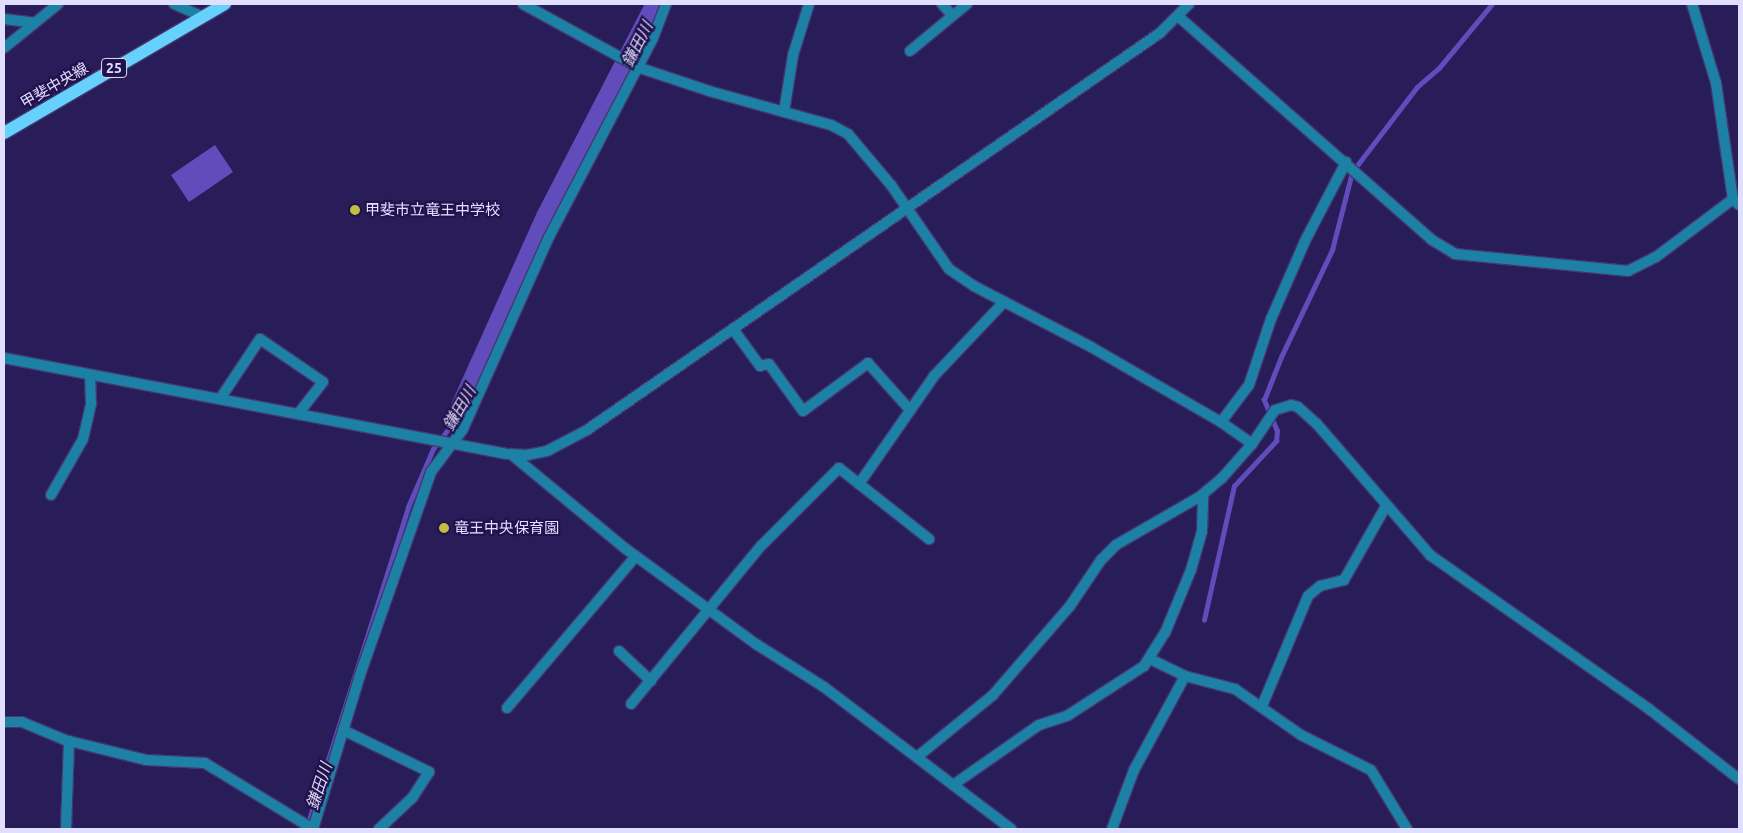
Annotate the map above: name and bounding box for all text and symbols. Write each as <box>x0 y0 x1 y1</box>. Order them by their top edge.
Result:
water label: 鎌田川 <box>618 18 656 70</box>
road number: 25 <box>100 56 128 80</box>
street label: 甲斐中央線 <box>17 58 91 112</box>
place label: 甲斐市立竜王中学校 <box>365 201 500 219</box>
marker: 甲斐市立竜王中学校 <box>349 204 361 216</box>
water label: 鎌田川 <box>439 382 479 434</box>
place label: 竜王中央保育園 <box>454 519 559 537</box>
marker: 竜王中央保育園 <box>438 522 450 534</box>
water label: 鎌田川 <box>302 760 336 812</box>

